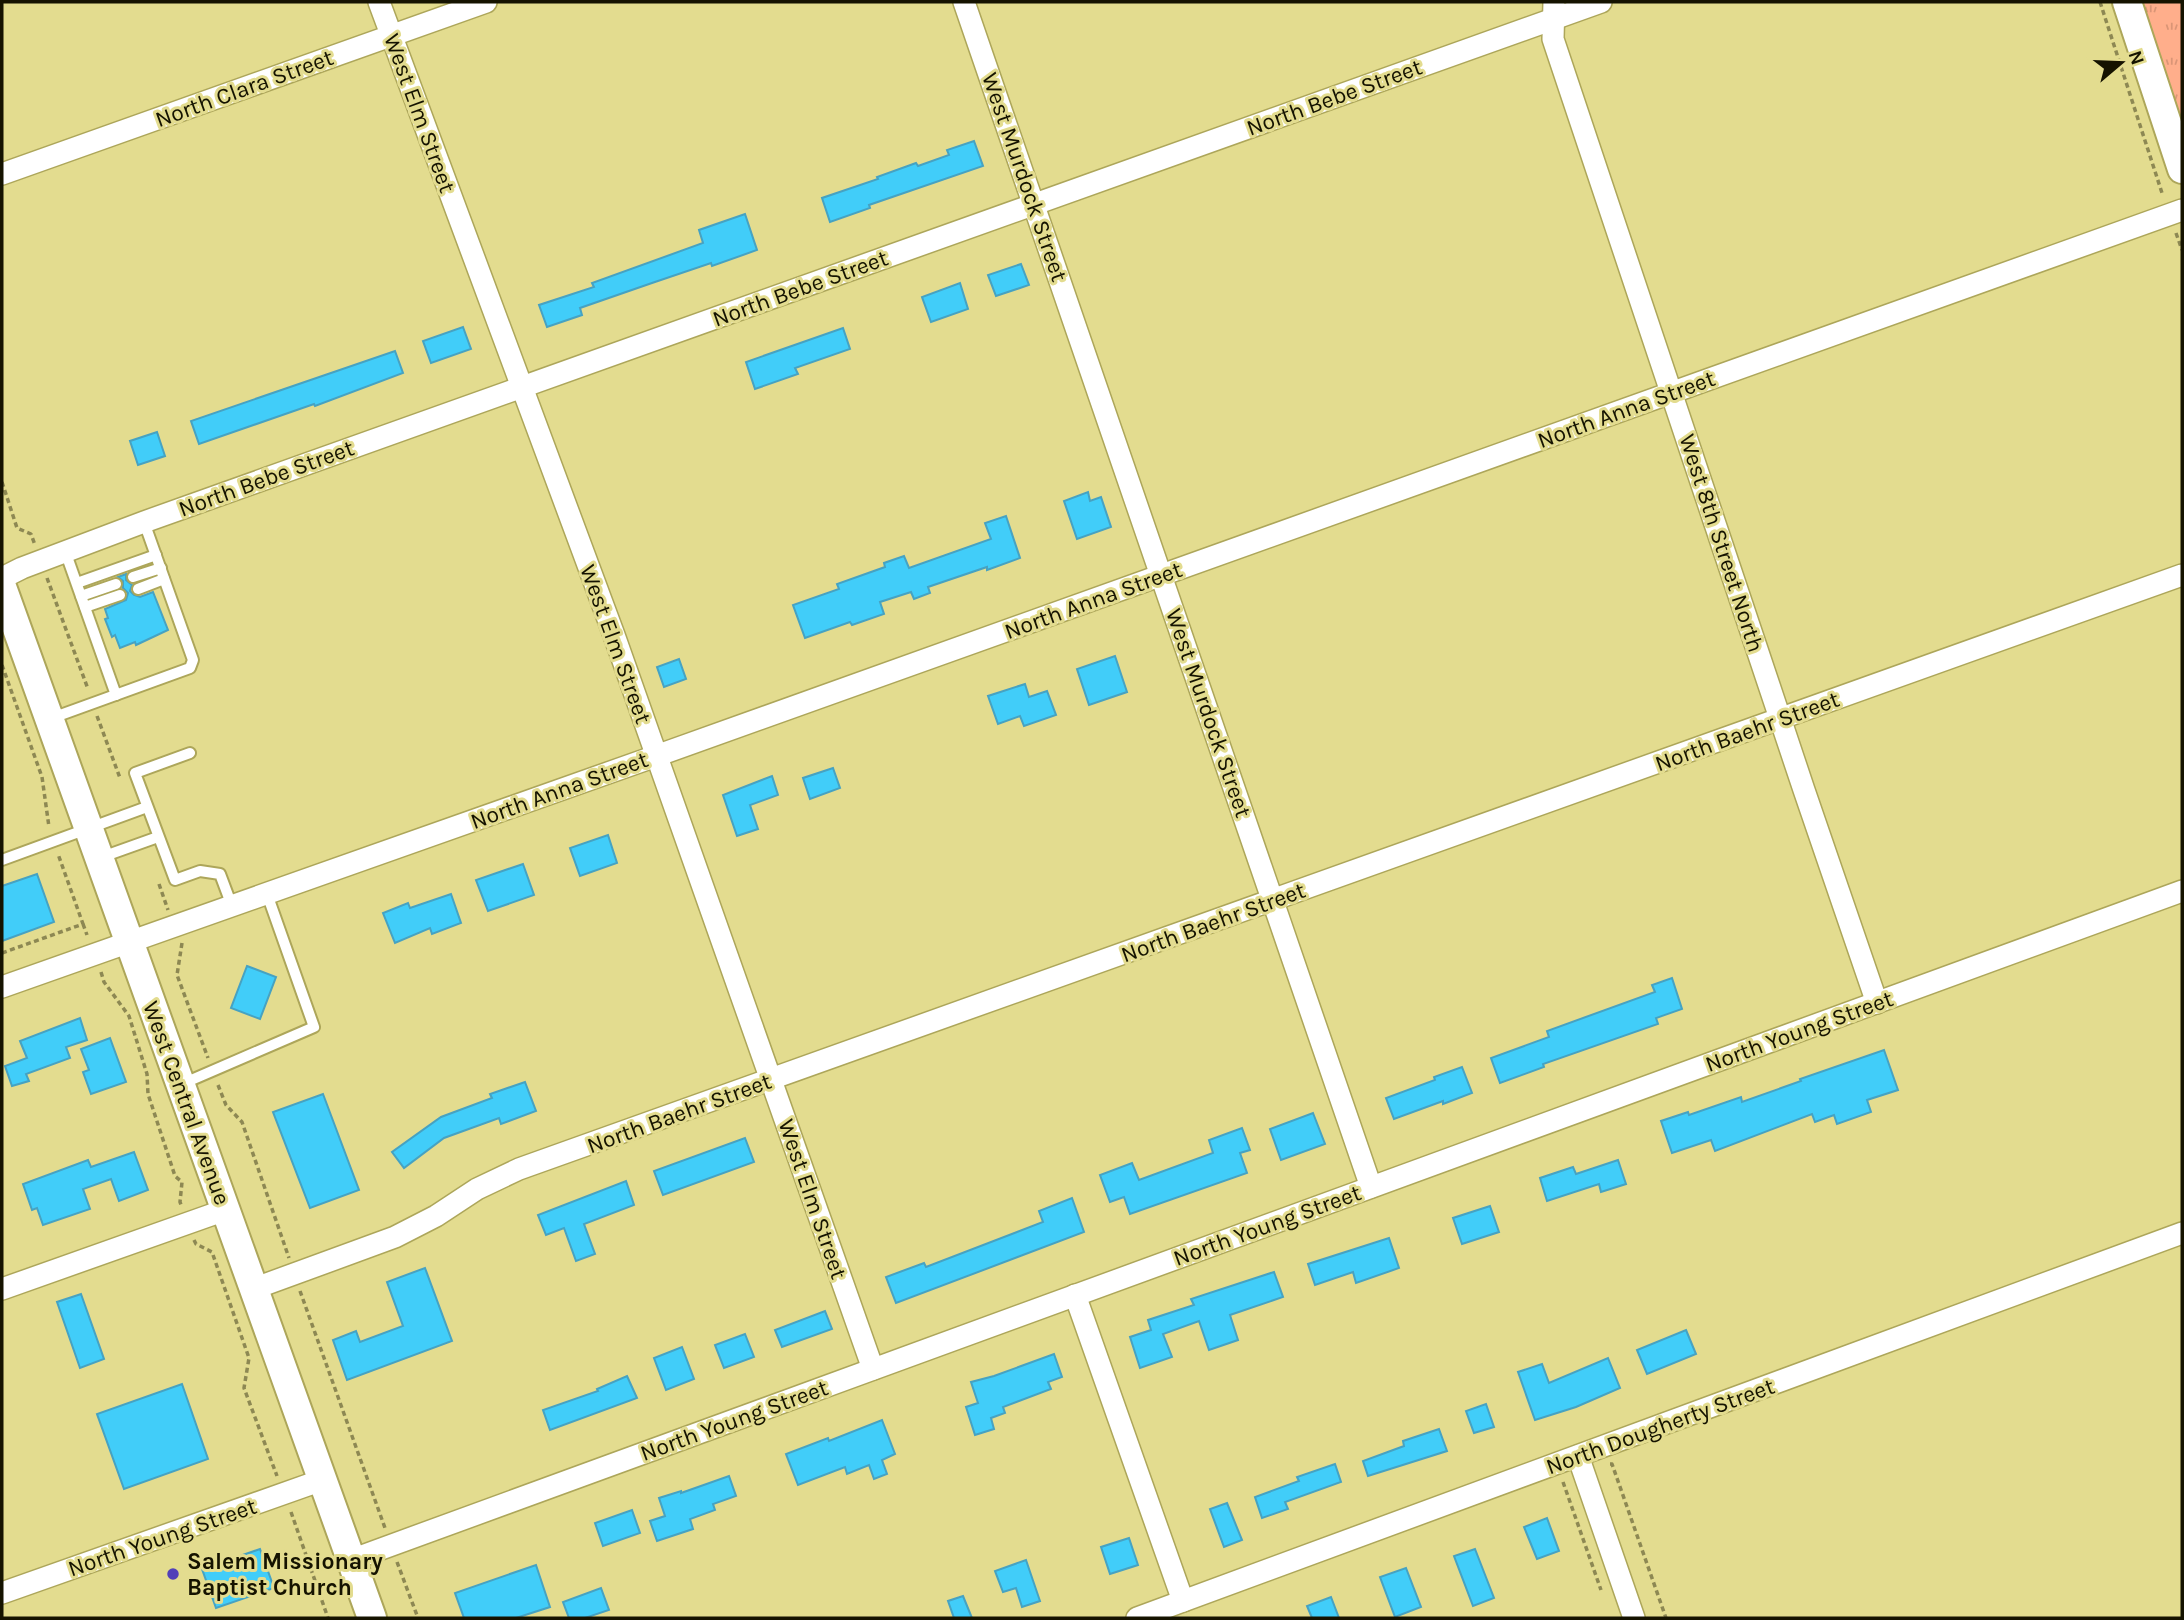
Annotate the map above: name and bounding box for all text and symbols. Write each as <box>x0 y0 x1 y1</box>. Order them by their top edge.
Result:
north arrow <box>2086 28 2156 98</box>
street label: West Elm Street <box>378 30 461 197</box>
street label: North Clara Street <box>152 44 337 133</box>
text: N <box>2124 48 2149 68</box>
street label: North Bebe Street <box>1243 53 1426 142</box>
street label: West Murdock Street <box>976 69 1073 286</box>
street label: North Bebe Street <box>709 244 892 333</box>
street label: North Anna Street <box>1534 365 1719 454</box>
street label: West 8th Street North <box>1674 431 1770 656</box>
street label: North Bebe Street <box>175 434 358 523</box>
street label: North Anna Street <box>1001 556 1186 645</box>
street label: West Elm Street <box>574 561 657 728</box>
street label: West Murdock Street <box>1160 605 1257 822</box>
street label: North Baehr Street <box>1651 685 1843 777</box>
street label: North Anna Street <box>467 746 652 835</box>
street label: North Baehr Street <box>1117 876 1309 968</box>
street label: North Young Street <box>1702 985 1897 1078</box>
street label: West Central Avenue <box>137 998 236 1209</box>
street label: North Baehr Street <box>583 1067 775 1159</box>
street label: West Elm Street <box>773 1116 853 1283</box>
street label: North Young Street <box>1170 1179 1365 1272</box>
street label: North Dougherty Street <box>1542 1372 1778 1480</box>
street label: North Young Street <box>637 1374 832 1467</box>
street label: North Young Street <box>64 1492 260 1582</box>
place label: Salem Missionary Baptist Church <box>187 1548 383 1601</box>
marker: Salem Missionary Baptist Church <box>165 1566 181 1582</box>

